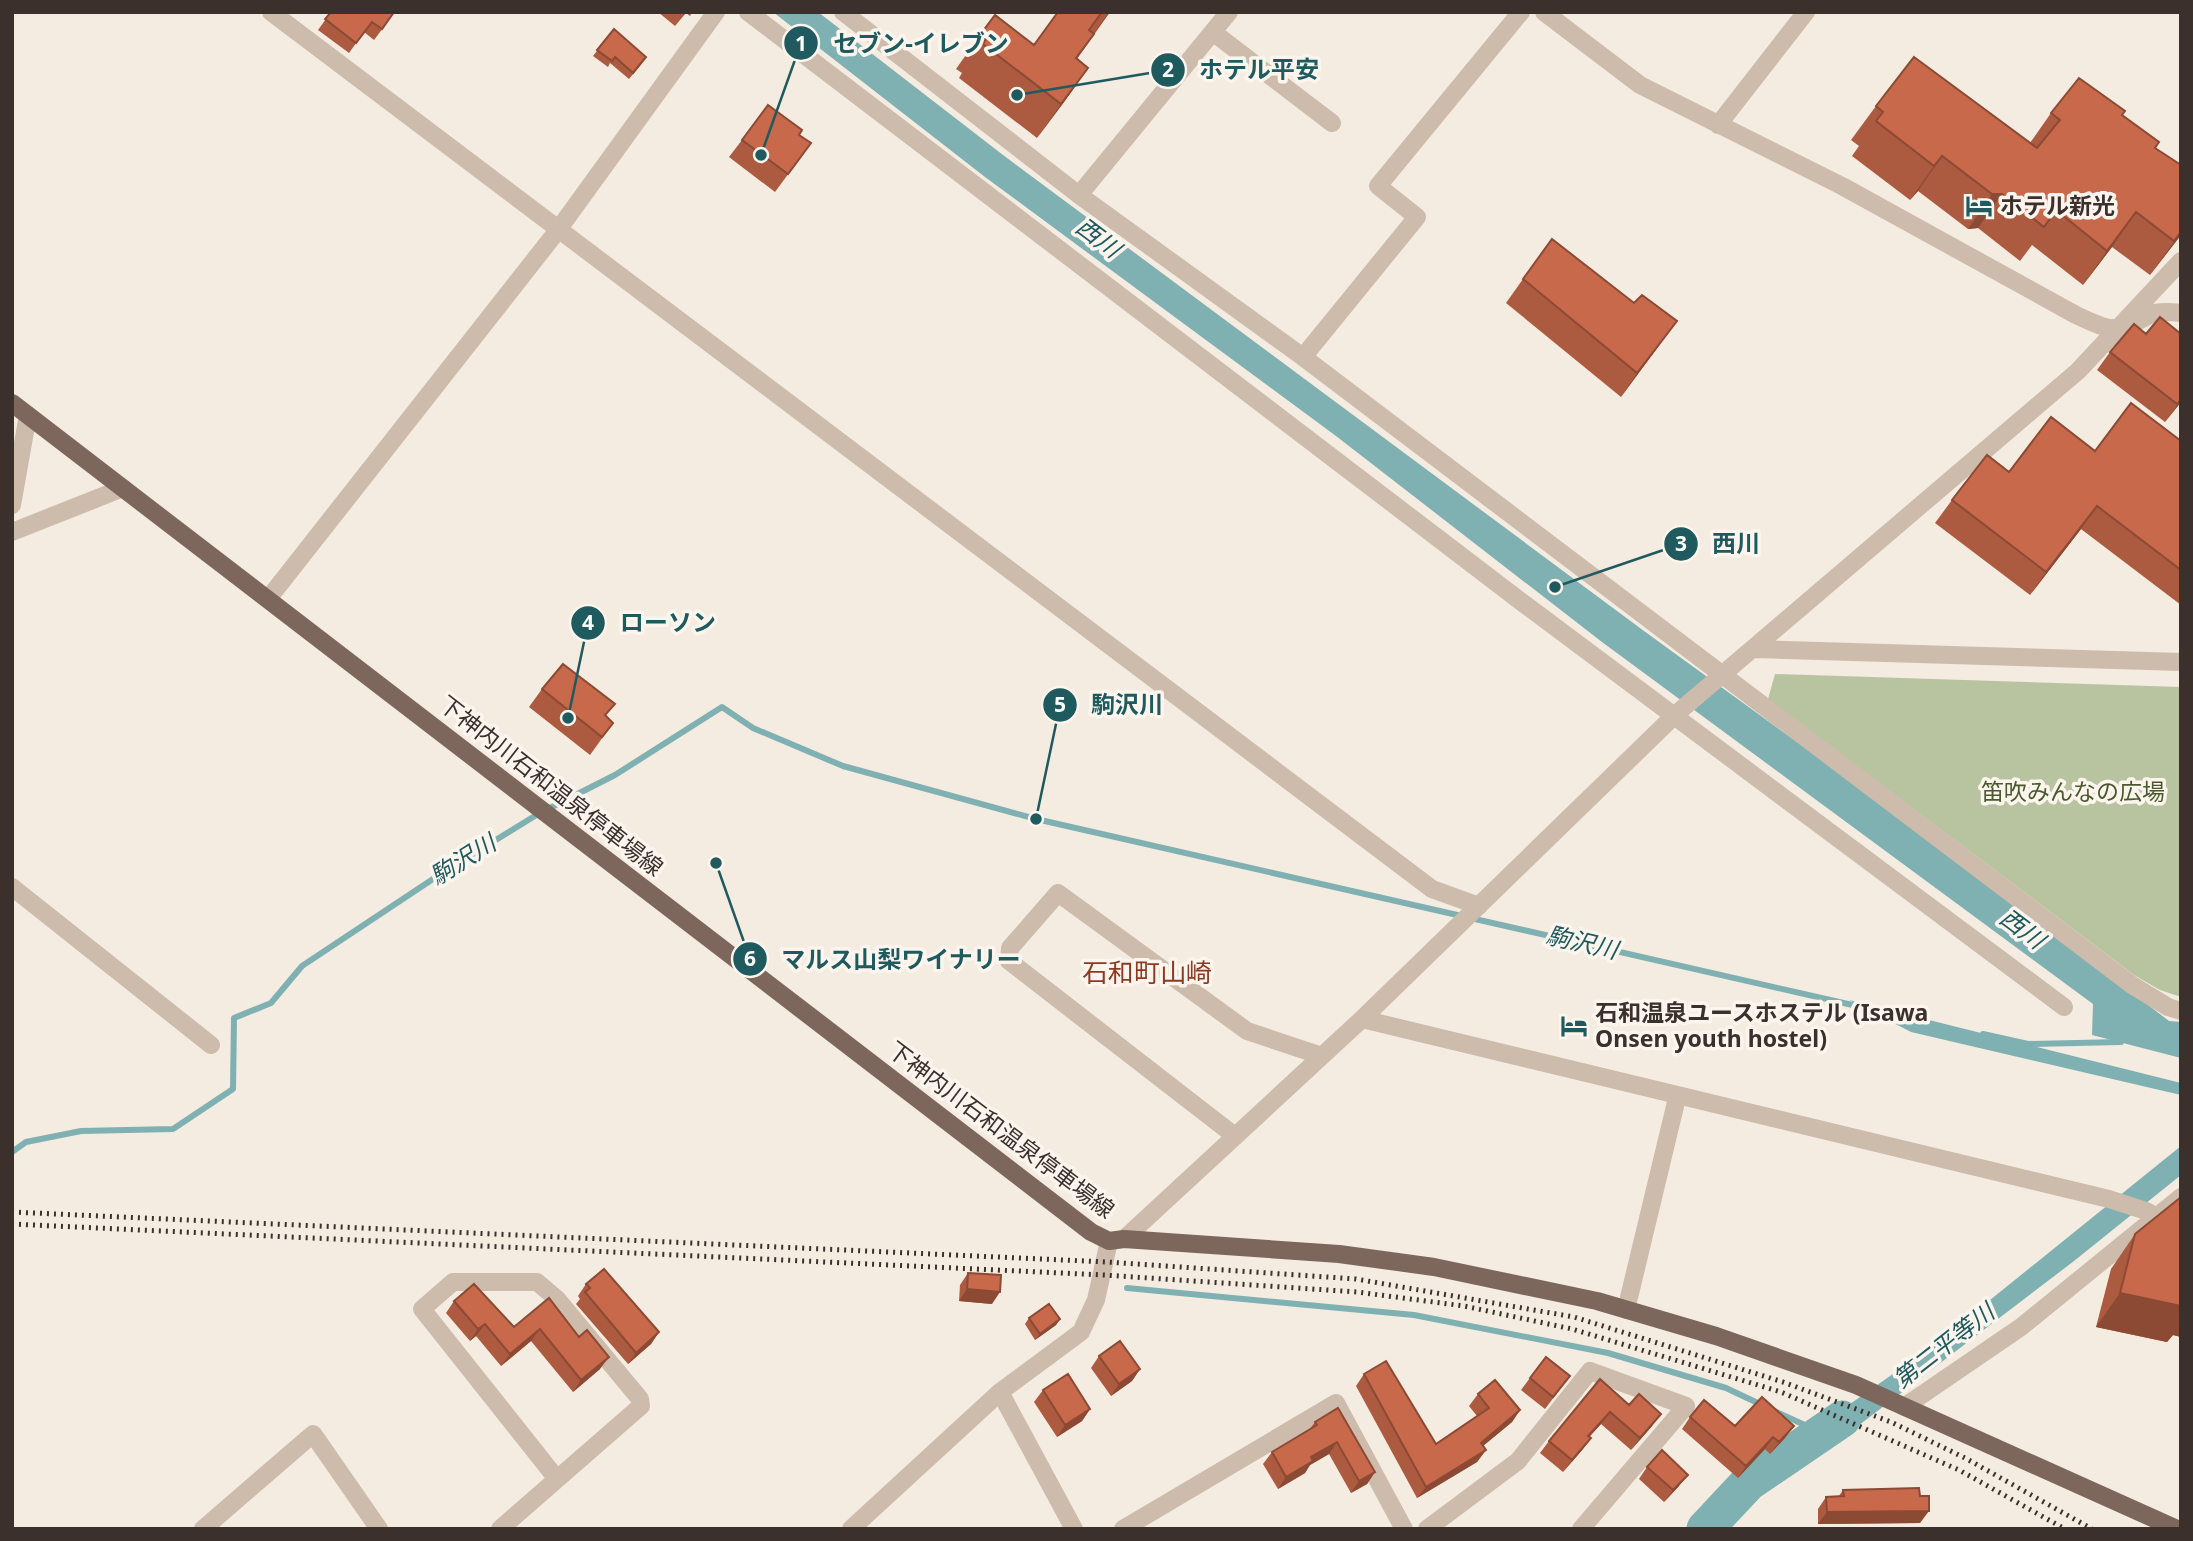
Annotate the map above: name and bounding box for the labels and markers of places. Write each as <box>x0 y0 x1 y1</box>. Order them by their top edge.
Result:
callout: セブン-イレブン <box>784 21 1022 66</box>
callout: ホテル平安 <box>1150 47 1333 92</box>
place label: ホテル新光 <box>2000 189 2115 221</box>
hotel icon: ホテル新光 <box>1964 191 1994 221</box>
callout: 西川 <box>1663 521 1774 566</box>
callout: ローソン <box>571 600 730 645</box>
callout: 駒沢川 <box>1042 682 1177 727</box>
callout: マルス山梨ワイナリー <box>732 937 1035 982</box>
place label: 石和温泉ユースホステル (Isawa Onsen youth hostel) <box>1595 996 1928 1054</box>
hotel icon: 石和温泉ユースホステル (Isawa Onsen youth hostel) <box>1559 1011 1589 1041</box>

